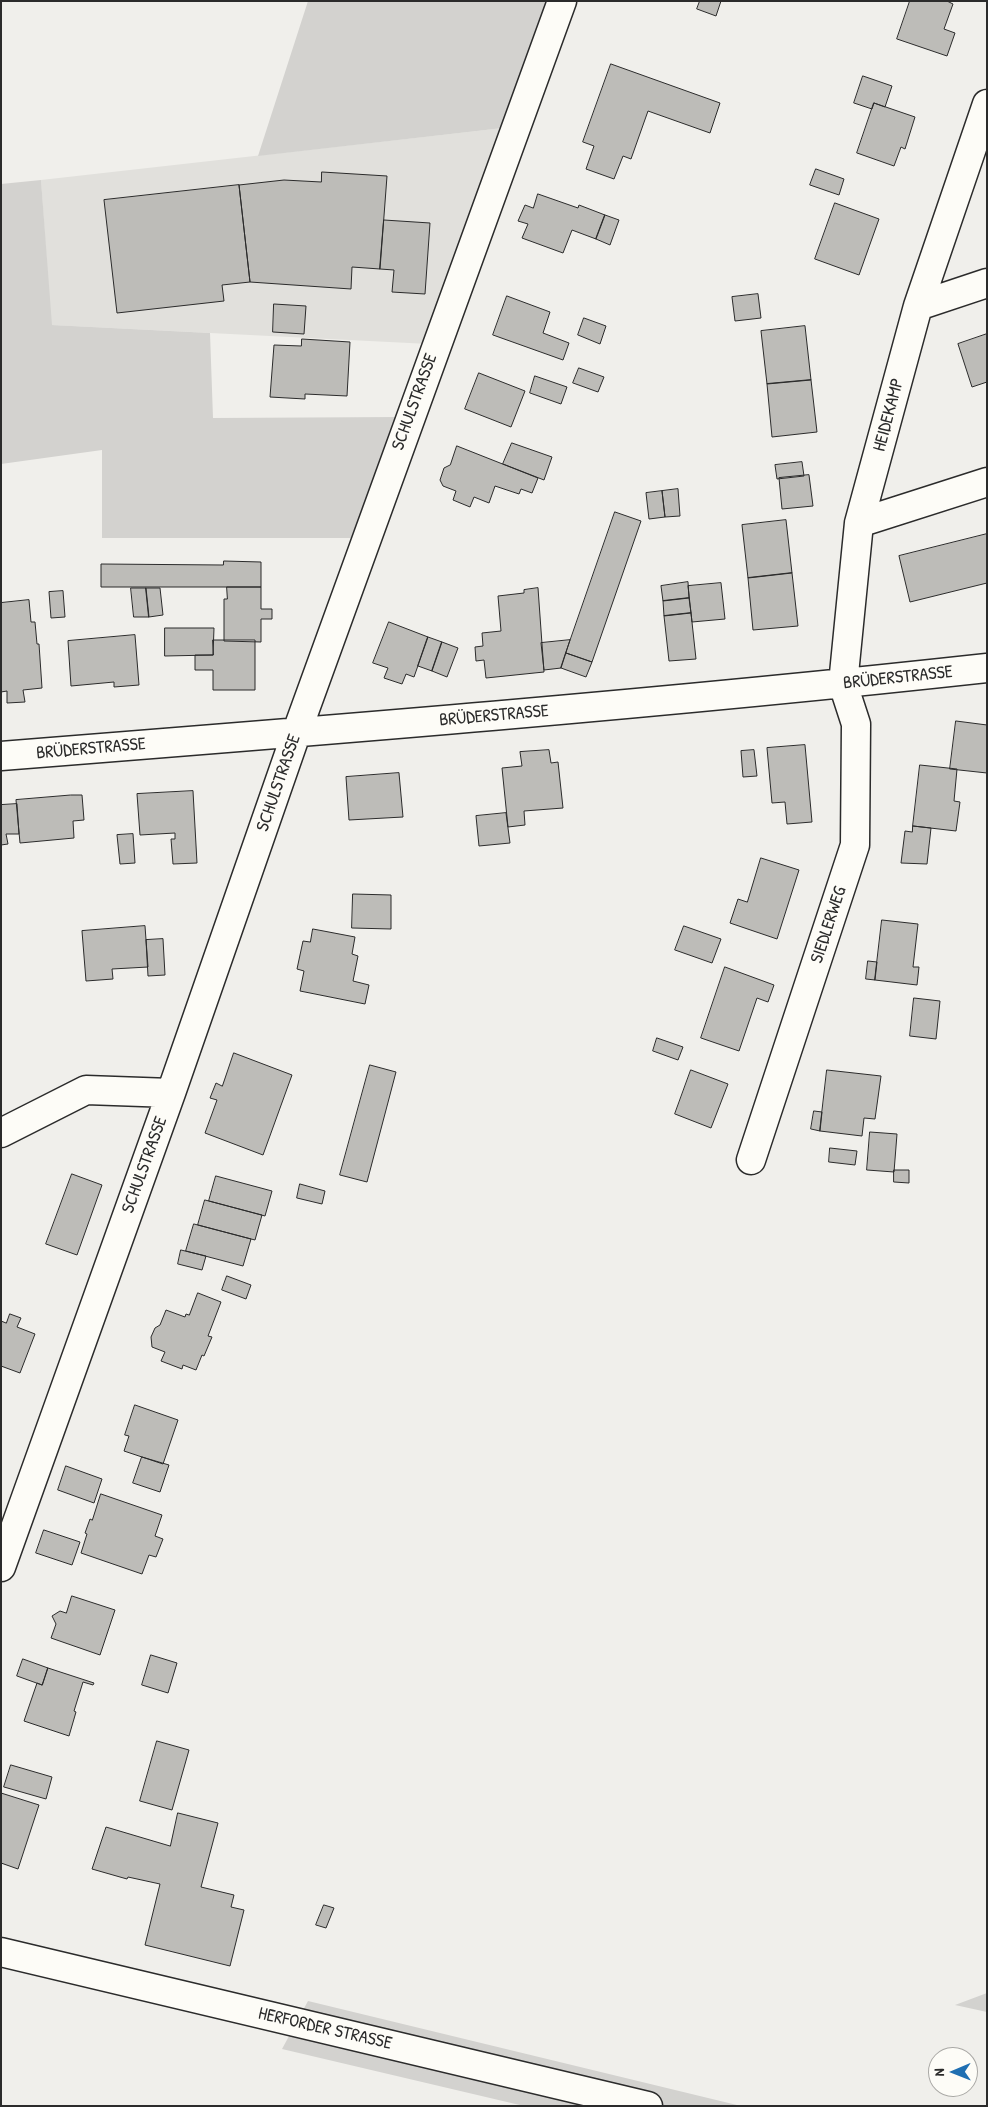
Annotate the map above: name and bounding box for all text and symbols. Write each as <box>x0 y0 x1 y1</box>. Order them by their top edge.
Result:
street label: SCHULSTRASSE <box>388 351 442 453</box>
street label: HEIDEKAMP <box>869 376 909 454</box>
street label: BRÜDERSTRASSE <box>842 662 954 694</box>
street label: BRÜDERSTRASSE <box>438 700 550 732</box>
street label: SCHULSTRASSE <box>252 732 306 834</box>
street label: BRÜDERSTRASSE <box>35 733 147 765</box>
street label: SIEDLERWEG <box>806 884 852 966</box>
street label: SCHULSTRASSE <box>118 1114 172 1216</box>
street label: HERFORDER STRASSE <box>256 2003 394 2055</box>
north arrow <box>928 2047 978 2097</box>
text: N <box>929 2068 948 2076</box>

